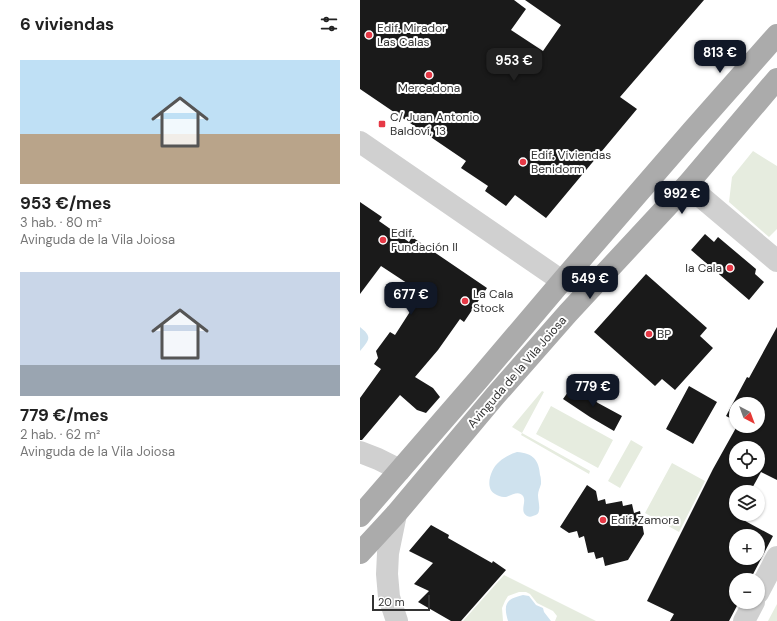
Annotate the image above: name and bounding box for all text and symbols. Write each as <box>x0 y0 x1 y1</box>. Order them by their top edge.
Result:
text: 6 viviendas <box>20 13 114 35</box>
icon: filters <box>318 13 340 35</box>
place label: Edif. Mirador Las Calas <box>377 20 447 50</box>
marker: Edif. Mirador Las Calas <box>364 30 374 40</box>
pin: 813 € <box>692 40 748 74</box>
text: 813 € <box>703 44 737 61</box>
pin: 953 € <box>486 48 542 82</box>
text: 953 € <box>495 52 533 69</box>
marker: Mercadona <box>424 70 434 80</box>
place label: Mercadona <box>398 80 460 96</box>
icon: home <box>144 86 216 158</box>
place label: C/ Juan Antonio Baldoví, 13 <box>390 109 479 139</box>
marker: C/ Juan Antonio Baldoví, 13 <box>377 119 387 129</box>
place label: Edif. Viviendas Benidorm <box>531 147 611 177</box>
marker: Edif. Viviendas Benidorm <box>518 157 528 167</box>
pin: 992 € <box>654 181 710 215</box>
text: 992 € <box>663 185 701 202</box>
text: 953 €/mes <box>20 192 111 214</box>
text: 3 hab. · 80 m² <box>20 214 102 231</box>
place label: Edif. Fundación II <box>391 225 458 255</box>
text: Avinguda de la Vila Joiosa <box>20 231 175 248</box>
marker: Edif. Fundación II <box>378 235 388 245</box>
place label: la Cala <box>685 260 722 276</box>
marker: la Cala <box>725 263 735 273</box>
pin: 549 € <box>562 266 618 300</box>
text: 549 € <box>571 270 609 287</box>
pin: 677 € <box>383 282 439 316</box>
text: 677 € <box>393 286 429 303</box>
place label: La Cala Stock <box>473 286 513 316</box>
marker: La Cala Stock <box>460 296 470 306</box>
icon: home <box>144 298 216 370</box>
street label: Avinguda de la Vila Joiosa <box>464 313 570 431</box>
place label: BP <box>657 326 671 342</box>
marker: BP <box>644 329 654 339</box>
pin: 779 € <box>565 374 621 408</box>
text: 779 € <box>575 378 611 395</box>
north arrow <box>729 397 765 433</box>
map controls <box>729 397 765 609</box>
text: 779 €/mes <box>20 404 109 426</box>
text: 2 hab. · 62 m² <box>20 426 100 443</box>
button: locate <box>729 441 765 477</box>
text: Avinguda de la Vila Joiosa <box>20 443 175 460</box>
button: layers <box>729 485 765 521</box>
place label: Edif. Zamora <box>611 512 679 528</box>
marker: Edif. Zamora <box>598 515 608 525</box>
button: + <box>729 529 765 565</box>
button: − <box>729 573 765 609</box>
scale bar <box>372 593 430 612</box>
text: 20 m <box>378 595 404 609</box>

